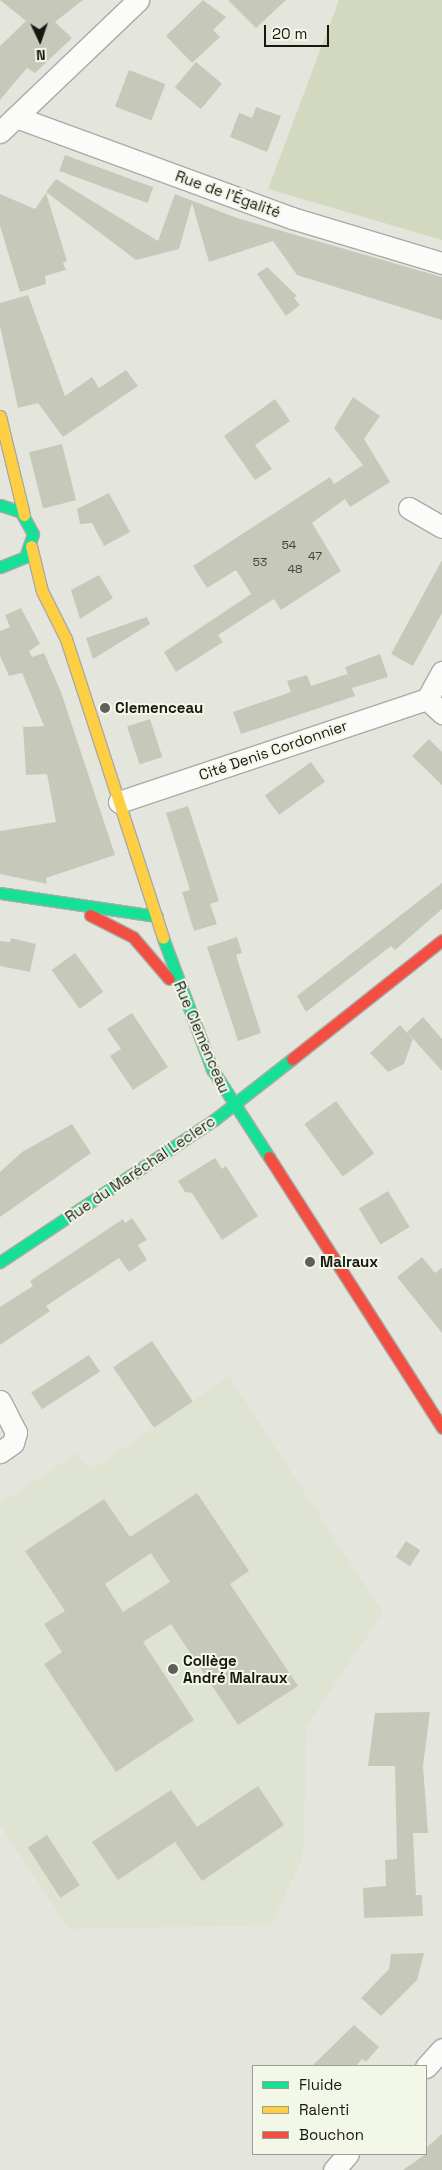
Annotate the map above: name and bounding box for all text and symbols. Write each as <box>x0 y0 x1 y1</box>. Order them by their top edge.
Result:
north arrow <box>15 15 65 65</box>
scale bar <box>267 15 332 47</box>
text: 20 m <box>272 24 307 43</box>
text: N <box>36 46 46 64</box>
street label: Rue de l'Égalité <box>173 167 283 221</box>
house number: 54 <box>282 539 296 553</box>
house number: 47 <box>308 550 322 564</box>
house number: 53 <box>253 556 267 570</box>
house number: 48 <box>288 563 302 577</box>
place label: Clemenceau <box>115 699 203 717</box>
marker: Clemenceau <box>99 702 111 714</box>
street label: Cité Denis Cordonnier <box>196 716 350 784</box>
street label: Rue Clemenceau <box>170 978 234 1096</box>
street label: Rue du Maréchal Leclerc <box>62 1112 218 1226</box>
place label: Malraux <box>320 1253 378 1271</box>
marker: Malraux <box>304 1256 316 1268</box>
place label: Collège André Malraux <box>183 1651 288 1686</box>
marker: Collège André Malraux <box>167 1663 179 1675</box>
legend <box>252 2065 427 2155</box>
text: Fluide <box>299 2075 342 2094</box>
text: Ralenti <box>299 2100 349 2119</box>
text: Bouchon <box>299 2125 364 2144</box>

